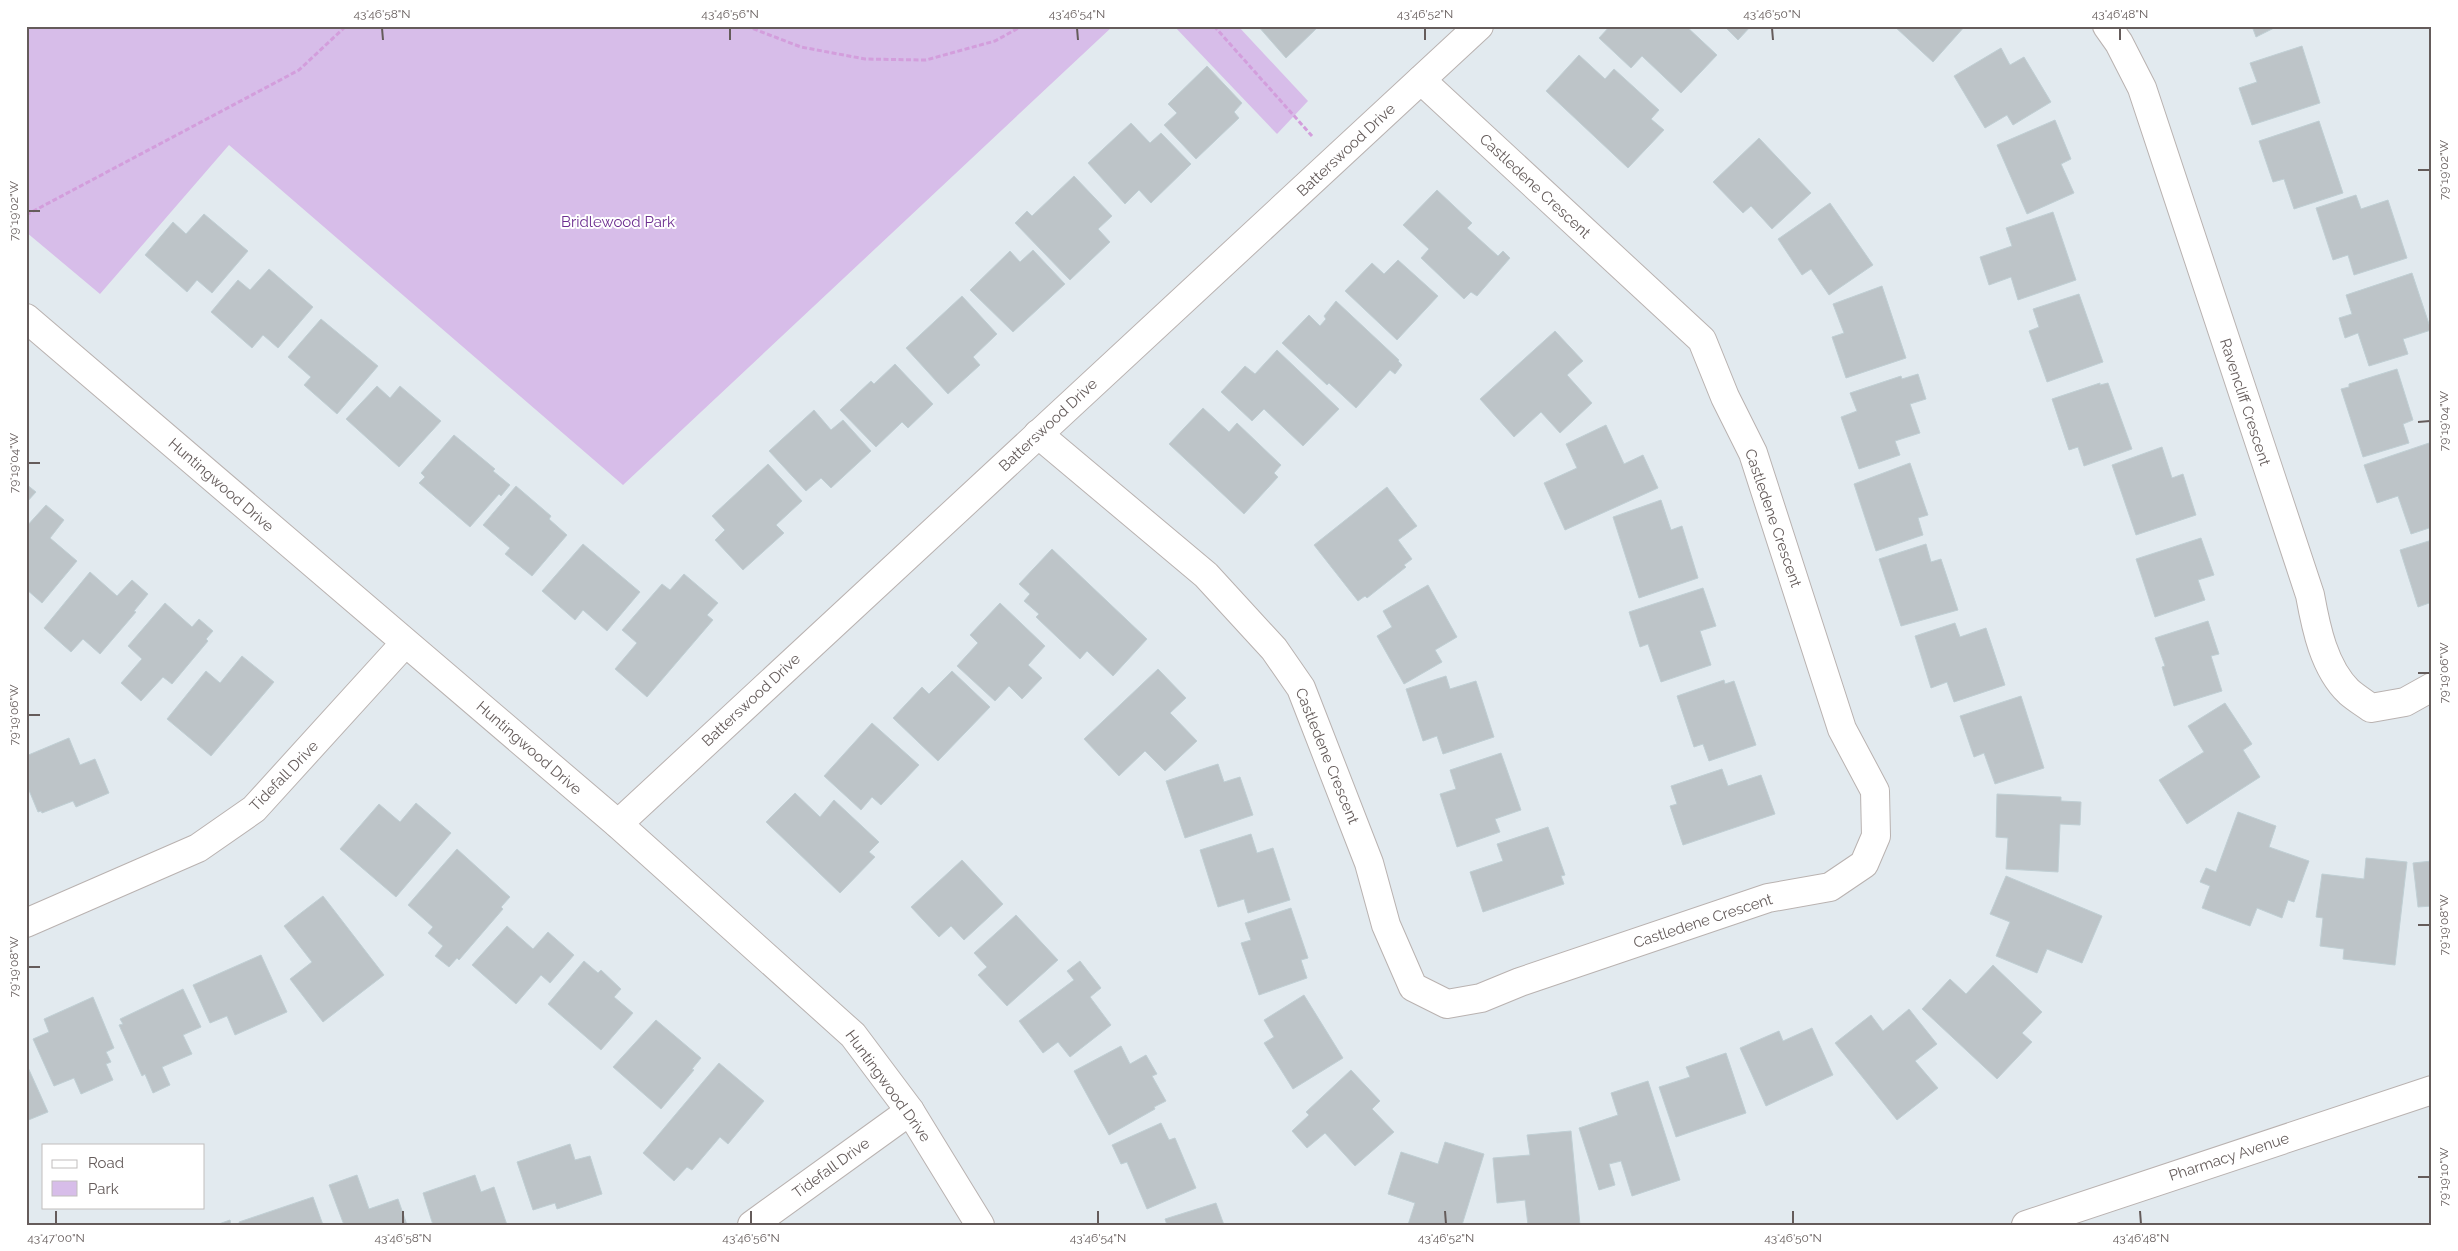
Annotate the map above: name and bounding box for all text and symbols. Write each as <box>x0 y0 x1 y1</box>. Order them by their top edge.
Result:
text: 43°46'58"N <box>353 7 411 21</box>
text: 43°46'56"N <box>701 7 759 21</box>
text: 43°46'54"N <box>1049 7 1105 21</box>
text: 43°46'52"N <box>1397 7 1453 21</box>
text: 43°46'50"N <box>1743 7 1801 21</box>
text: 43°46'48"N <box>2092 7 2148 21</box>
street label: Batterswood Drive <box>1293 100 1399 200</box>
street label: Castledene Crescent <box>1476 130 1594 242</box>
text: 79°19'02"W <box>2437 140 2451 200</box>
text: 79°19'02"W <box>7 181 21 241</box>
park label: Bridlewood Park <box>561 213 675 231</box>
street label: Ravencliff Crescent <box>2216 336 2274 468</box>
street label: Batterswood Drive <box>995 375 1101 475</box>
text: 79°19'04"W <box>2437 390 2451 451</box>
text: 79°19'04"W <box>7 432 21 493</box>
street label: Huntingwood Drive <box>165 434 277 536</box>
street label: Castledene Crescent <box>1741 446 1805 590</box>
text: 79°19'06"W <box>2437 642 2451 704</box>
street label: Batterswood Drive <box>698 650 804 750</box>
text: 79°19'06"W <box>7 684 21 746</box>
street label: Castledene Crescent <box>1291 685 1363 827</box>
street label: Huntingwood Drive <box>473 697 585 799</box>
street label: Tidefall Drive <box>246 737 322 815</box>
street label: Castledene Crescent <box>1631 890 1775 952</box>
text: 79°19'08"W <box>2437 894 2451 955</box>
text: 79°19'08"W <box>7 936 21 997</box>
street label: Huntingwood Drive <box>841 1027 935 1146</box>
street label: Pharmacy Avenue <box>2167 1129 2292 1185</box>
street label: Tidefall Drive <box>789 1134 873 1202</box>
legend <box>42 1144 205 1208</box>
text: 79°19'10"W <box>2437 1147 2451 1206</box>
text: Road <box>88 1154 124 1172</box>
text: Park <box>88 1180 119 1198</box>
text: 43°47'00"N <box>27 1231 85 1245</box>
text: 43°46'58"N <box>374 1231 432 1245</box>
text: 43°46'56"N <box>722 1231 780 1245</box>
text: 43°46'54"N <box>1070 1231 1126 1245</box>
text: 43°46'52"N <box>1418 1231 1474 1245</box>
text: 43°46'50"N <box>1764 1231 1822 1245</box>
text: 43°46'48"N <box>2113 1231 2169 1245</box>

